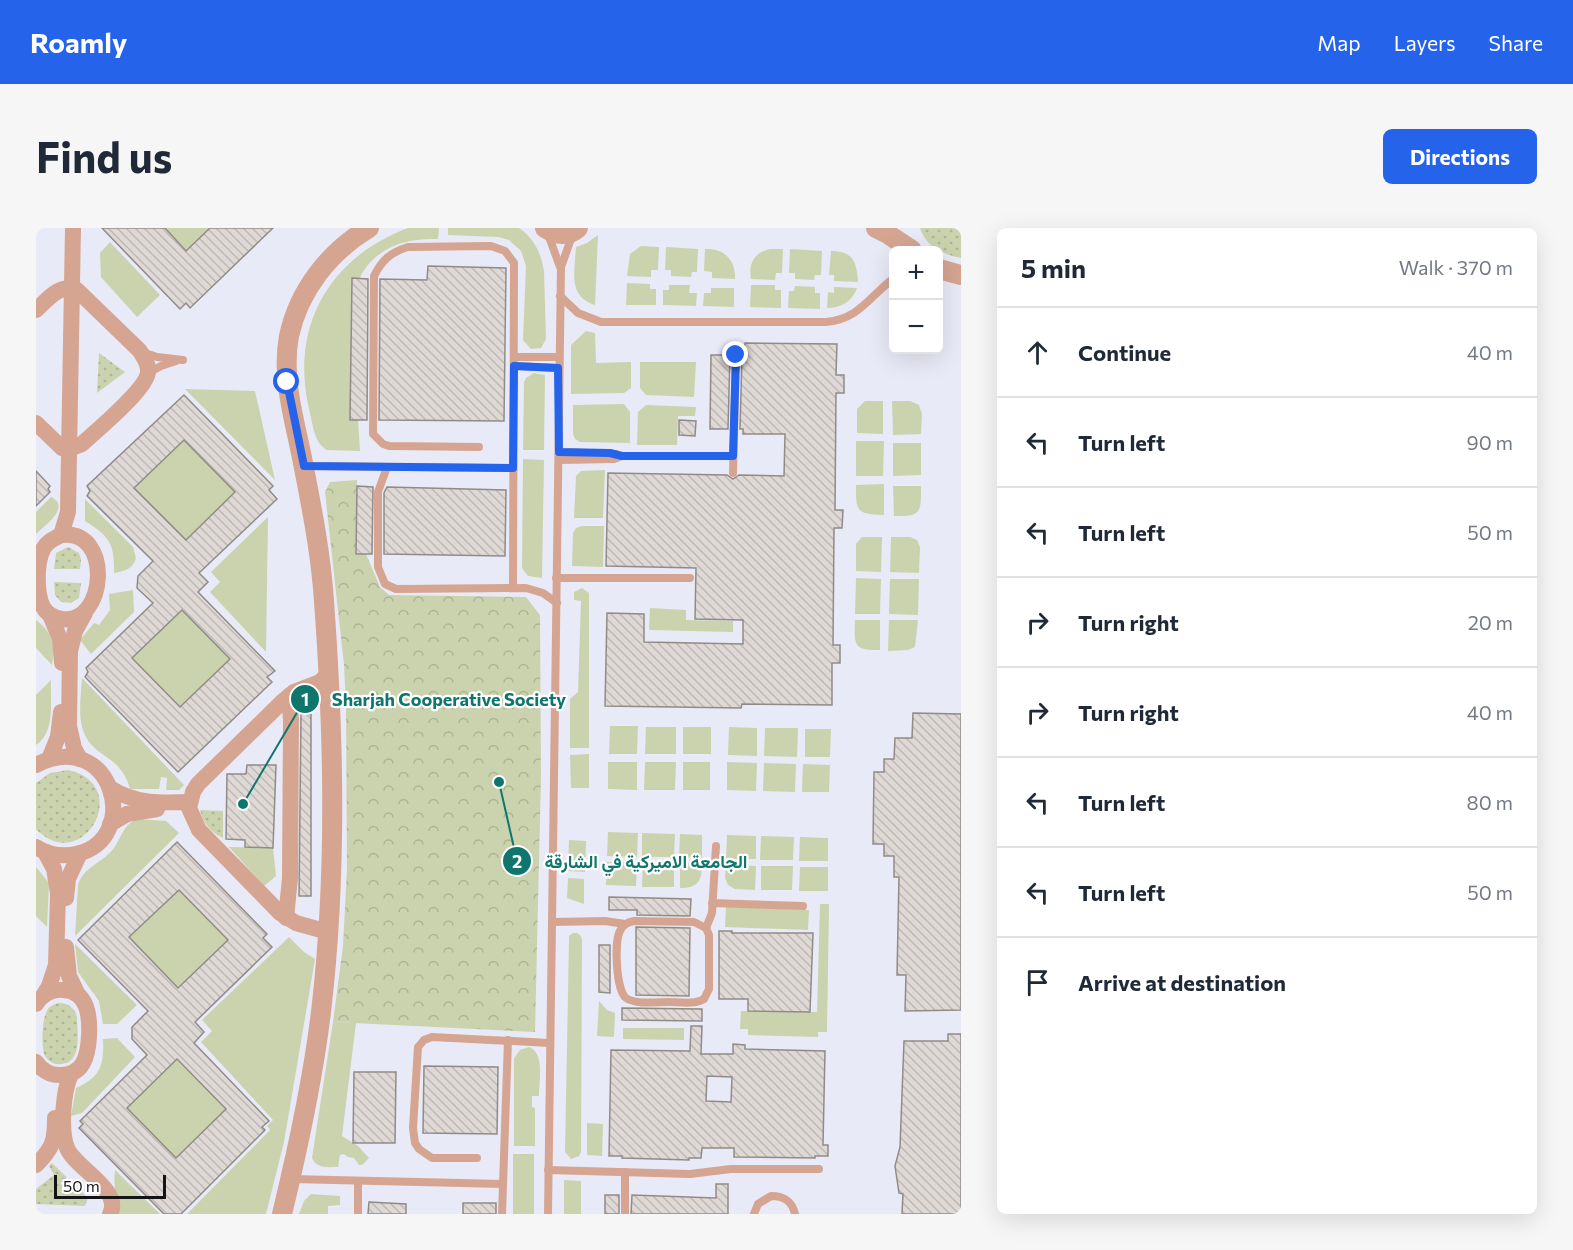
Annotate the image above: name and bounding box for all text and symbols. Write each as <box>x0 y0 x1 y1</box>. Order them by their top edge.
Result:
text: Roamly <box>30 25 127 59</box>
text: Map <box>1317 30 1361 55</box>
text: Layers <box>1394 30 1456 55</box>
text: Share <box>1489 30 1543 55</box>
button: Directions <box>1383 129 1537 184</box>
text: Find us <box>36 130 172 182</box>
map controls <box>889 246 943 354</box>
button: + <box>889 246 943 300</box>
text: 5 min <box>1021 252 1086 283</box>
text: Walk · 370 m <box>1399 255 1513 279</box>
button: − <box>889 300 943 354</box>
icon: ahead <box>1021 336 1054 369</box>
text: Continue <box>1078 339 1171 366</box>
text: 40 m <box>1467 340 1513 364</box>
route end <box>722 341 748 367</box>
route start <box>273 368 299 394</box>
icon: left <box>1021 426 1054 459</box>
text: Turn left <box>1078 429 1165 456</box>
text: 90 m <box>1467 430 1513 454</box>
icon: left <box>1021 516 1054 549</box>
text: Turn left <box>1078 519 1165 546</box>
text: 50 m <box>1467 520 1513 544</box>
icon: right <box>1021 606 1054 639</box>
text: Turn right <box>1078 609 1179 636</box>
text: 20 m <box>1468 610 1513 634</box>
callout: Sharjah Cooperative Society <box>290 681 578 717</box>
text: 1 <box>301 688 309 710</box>
text: Sharjah Cooperative Society <box>332 688 566 710</box>
icon: right <box>1021 696 1054 729</box>
text: Turn right <box>1078 699 1179 726</box>
text: 40 m <box>1467 700 1513 724</box>
icon: left <box>1021 786 1054 819</box>
text: Turn left <box>1078 789 1165 816</box>
text: 80 m <box>1467 790 1513 814</box>
callout: الجامعة الاميركية في الشارقة <box>502 843 759 879</box>
text: 2 <box>512 850 522 872</box>
text: الجامعة الاميركية في الشارقة <box>545 850 747 877</box>
icon: left <box>1021 876 1054 909</box>
text: Turn left <box>1078 879 1165 906</box>
text: 50 m <box>1467 880 1513 904</box>
icon: arrive <box>1021 966 1054 999</box>
text: Arrive at destination <box>1078 969 1286 996</box>
scale bar <box>54 1172 166 1200</box>
text: 50 m <box>63 1176 100 1195</box>

